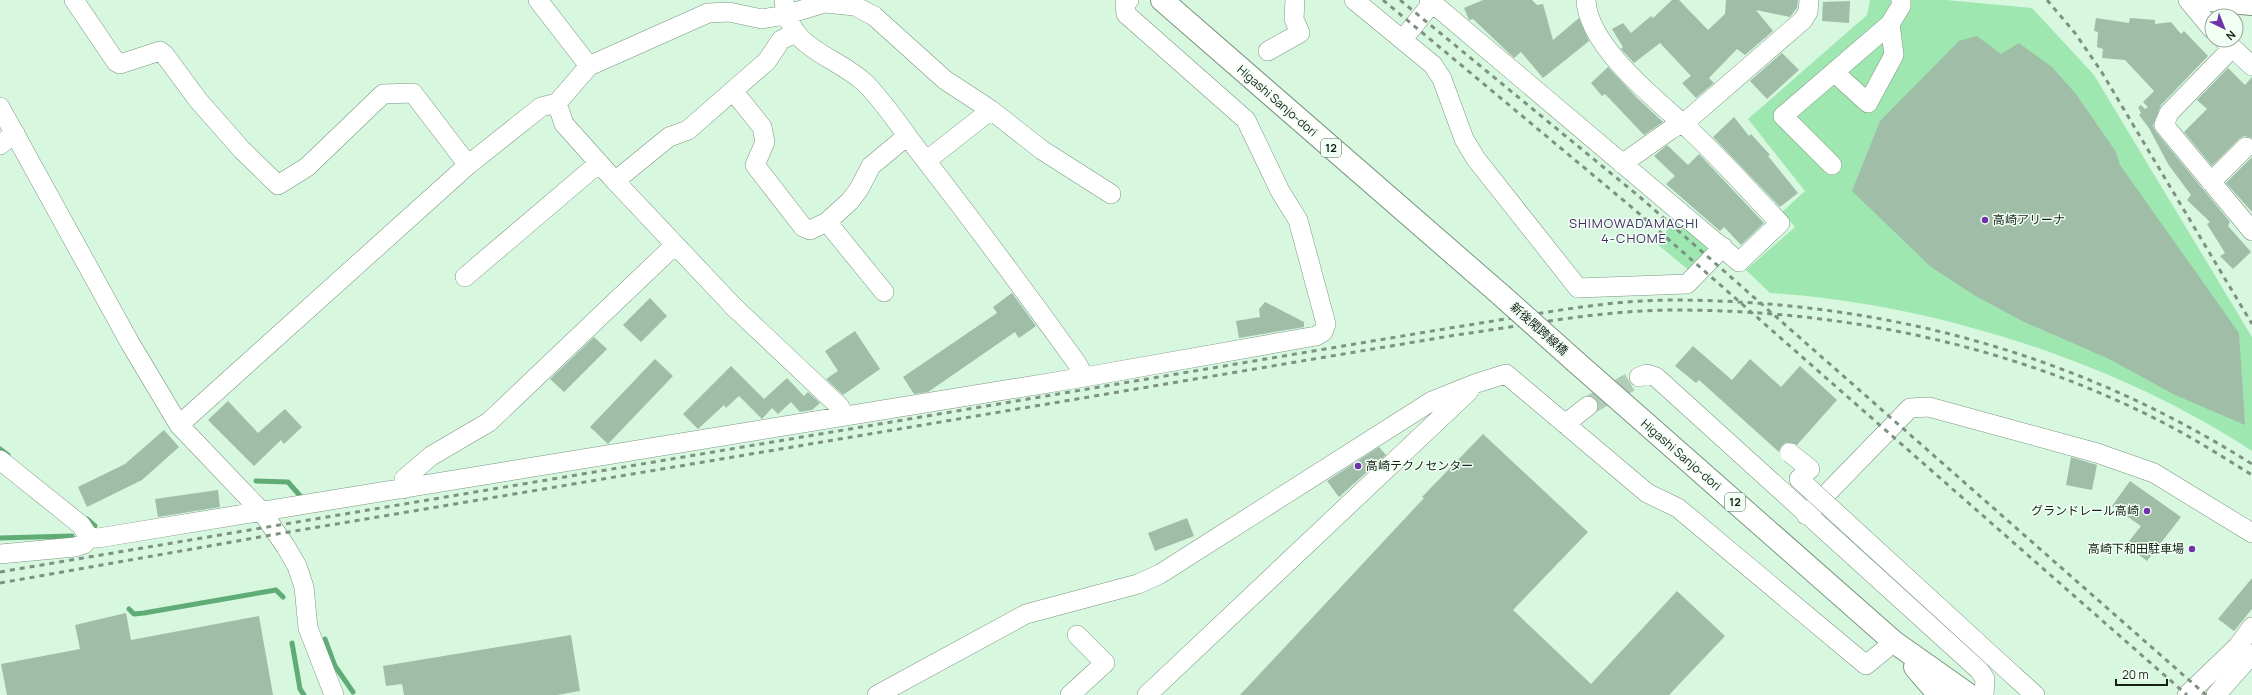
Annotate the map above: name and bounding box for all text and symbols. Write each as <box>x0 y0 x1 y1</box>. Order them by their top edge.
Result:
north arrow <box>2204 8 2244 48</box>
text: N <box>2223 27 2239 44</box>
street label: Higashi Sanjo-dori <box>1234 61 1321 140</box>
road number: 12 <box>1321 139 1341 157</box>
place label: 高崎アリーナ <box>1993 211 2065 228</box>
district label: SHIMOWADAMACHI 4-CHOME <box>1569 214 1699 247</box>
marker: 高崎アリーナ <box>1980 215 1990 225</box>
street label: 新後閑跨線橋 <box>1507 298 1572 359</box>
street label: Higashi Sanjo-dori <box>1638 415 1725 494</box>
place label: 高崎テクノセンター <box>1366 457 1473 474</box>
marker: 高崎テクノセンター <box>1353 461 1363 471</box>
road number: 12 <box>1725 493 1745 511</box>
place label: グランドレール高崎 <box>2031 502 2139 519</box>
marker: グランドレール高崎 <box>2142 506 2152 516</box>
place label: 高崎下和田駐車場 <box>2088 540 2184 557</box>
marker: 高崎下和田駐車場 <box>2187 544 2197 554</box>
scale bar <box>2116 661 2167 687</box>
text: 20 m <box>2122 666 2149 683</box>

